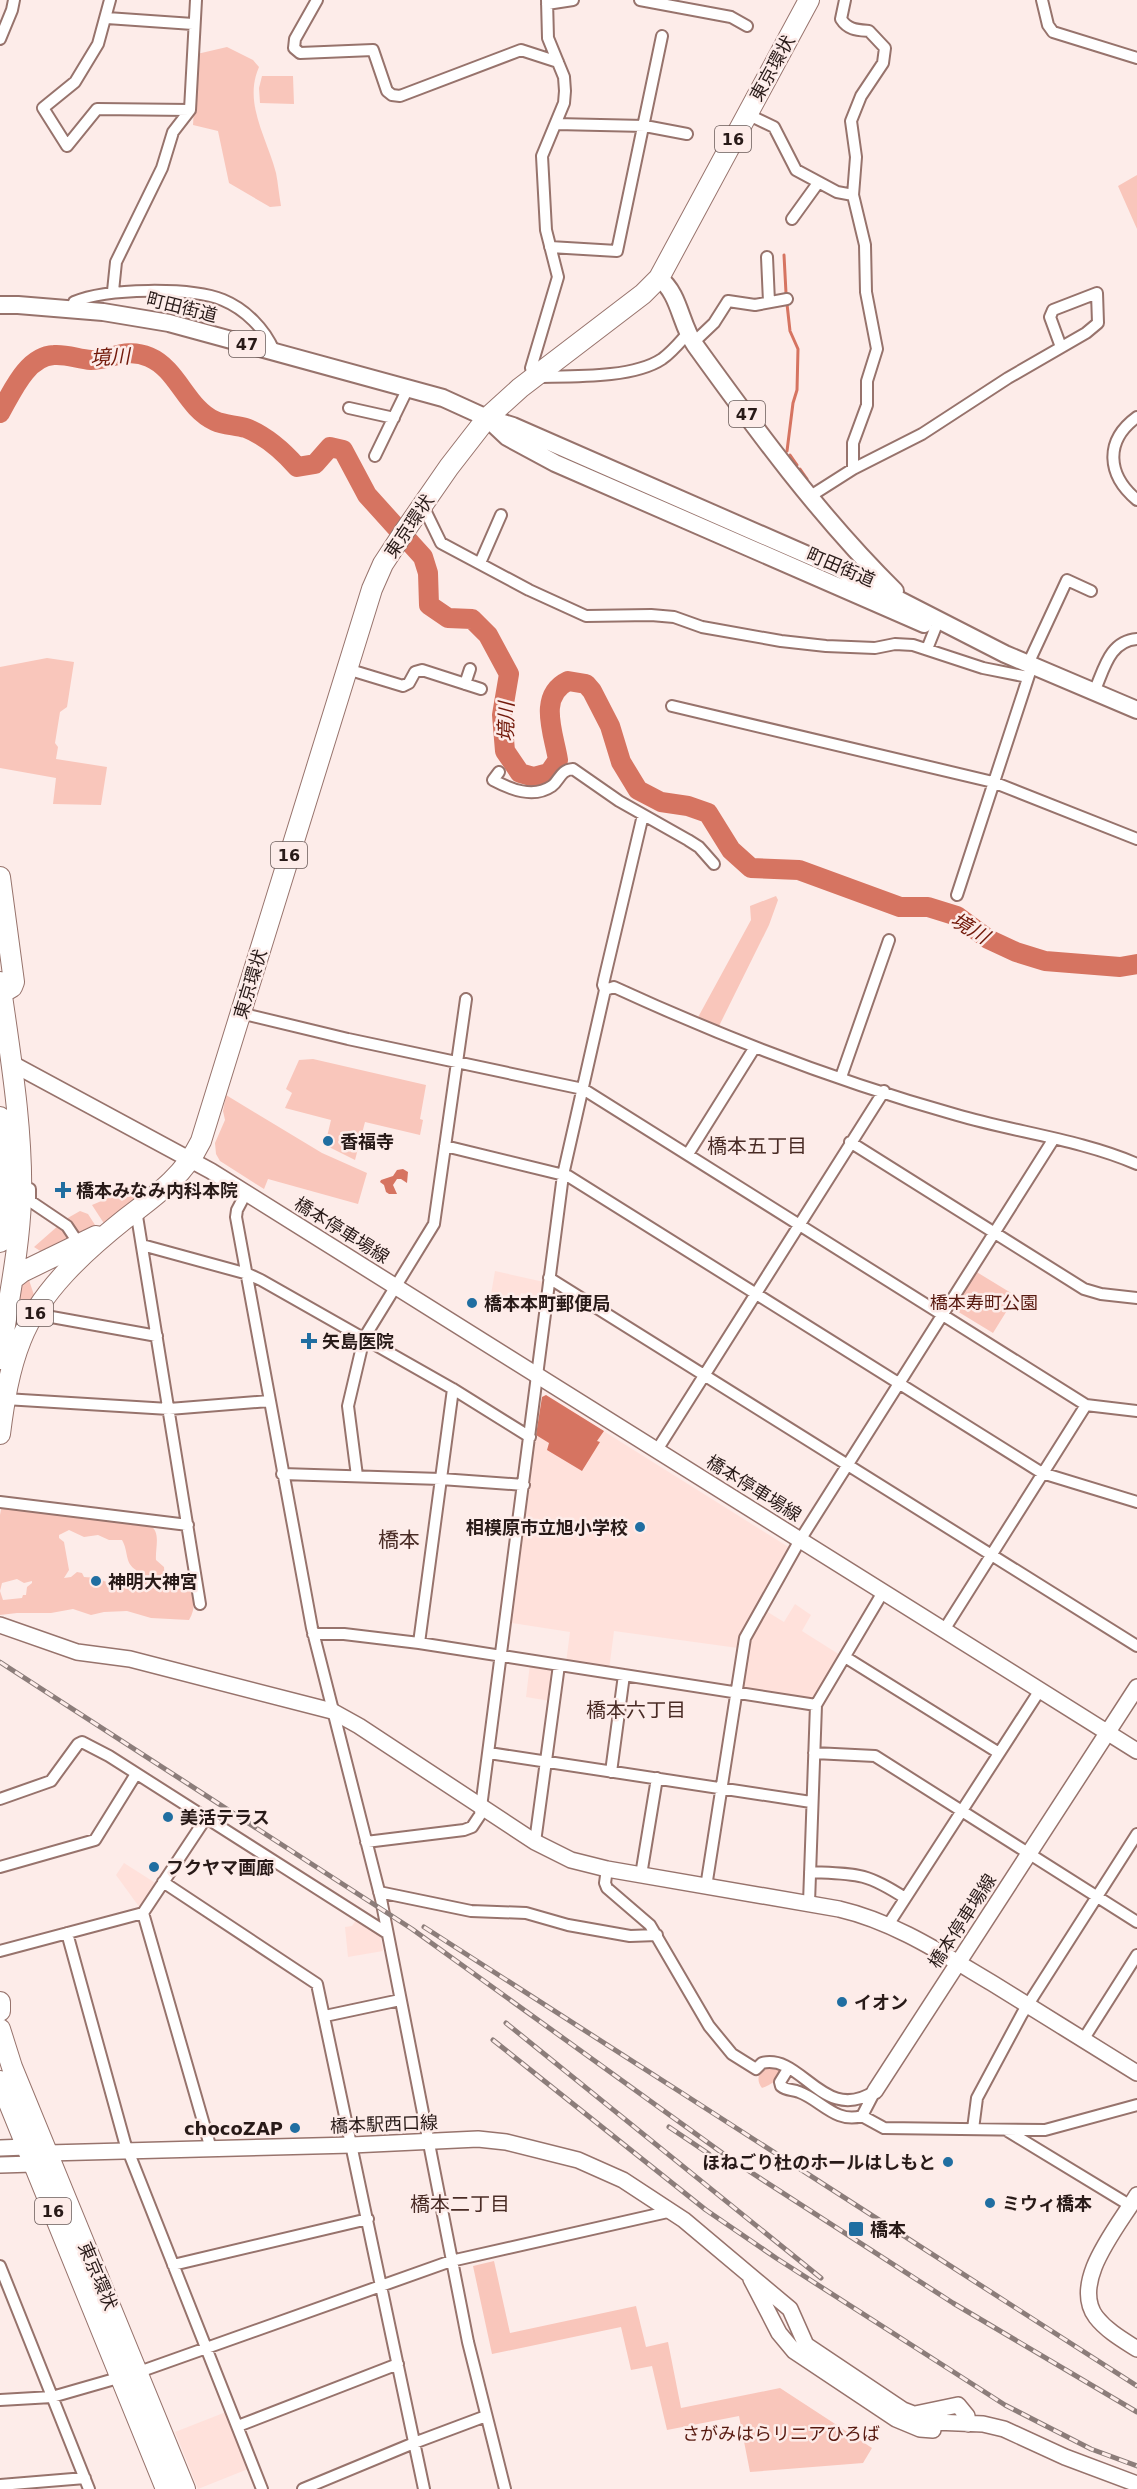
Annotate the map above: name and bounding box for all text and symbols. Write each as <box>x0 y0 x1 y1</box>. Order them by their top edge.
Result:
street label: 東京環状 <box>745 31 799 105</box>
road number: 16 <box>715 126 751 152</box>
street label: 町田街道 <box>145 288 219 326</box>
road number: 47 <box>229 331 265 357</box>
water label: 境川 <box>89 344 133 370</box>
road number: 47 <box>729 401 765 427</box>
street label: 東京環状 <box>380 490 438 562</box>
street label: 町田街道 <box>804 543 878 591</box>
water label: 境川 <box>494 700 518 742</box>
road number: 16 <box>271 842 307 868</box>
water label: 境川 <box>947 907 995 950</box>
street label: 東京環状 <box>229 947 271 1021</box>
place label: 香福寺 <box>340 1131 394 1152</box>
marker: 香福寺 <box>321 1134 335 1148</box>
district label: 橋本五丁目 <box>707 1134 807 1158</box>
place label: 橋本みなみ内科本院 <box>76 1180 238 1201</box>
marker: 橋本みなみ内科本院 <box>54 1181 72 1199</box>
street label: 橋本停車場線 <box>291 1192 393 1268</box>
park label: 橋本寿町公園 <box>930 1292 1038 1313</box>
place label: 橋本本町郵便局 <box>484 1293 610 1314</box>
marker: 橋本本町郵便局 <box>465 1296 479 1310</box>
road number: 16 <box>17 1300 53 1326</box>
place label: 矢島医院 <box>322 1331 394 1352</box>
marker: 矢島医院 <box>300 1332 318 1350</box>
street label: 橋本停車場線 <box>703 1450 805 1526</box>
place label: 相模原市立旭小学校 <box>466 1517 628 1538</box>
marker: 相模原市立旭小学校 <box>633 1520 647 1534</box>
district label: 橋本 <box>378 1528 420 1552</box>
place label: 神明大神宮 <box>108 1571 198 1592</box>
marker: 神明大神宮 <box>89 1574 103 1588</box>
district label: 橋本六丁目 <box>586 1698 686 1722</box>
place label: 美活テラス <box>180 1807 270 1828</box>
marker: 美活テラス <box>161 1810 175 1824</box>
place label: フクヤマ画廊 <box>166 1857 274 1878</box>
marker: フクヤマ画廊 <box>147 1860 161 1874</box>
street label: 橋本停車場線 <box>924 1870 1000 1972</box>
place label: イオン <box>854 1992 908 2013</box>
marker: イオン <box>835 1995 849 2009</box>
street label: 橋本駅西口線 <box>330 2112 438 2136</box>
place label: chocoZAP <box>184 2118 283 2139</box>
marker: chocoZAP <box>288 2121 302 2135</box>
place label: ほねごり杜のホールはしもと <box>702 2152 936 2173</box>
marker: ほねごり杜のホールはしもと <box>941 2155 955 2169</box>
district label: 橋本二丁目 <box>410 2192 510 2216</box>
place label: ミウィ橋本 <box>1002 2193 1092 2214</box>
marker: ミウィ橋本 <box>983 2196 997 2210</box>
road number: 16 <box>35 2198 71 2224</box>
place label: 橋本 <box>870 2219 906 2240</box>
marker: 橋本 <box>847 2220 865 2238</box>
street label: 東京環状 <box>74 2239 122 2313</box>
park label: さがみはらリニアひろば <box>682 2423 880 2444</box>

